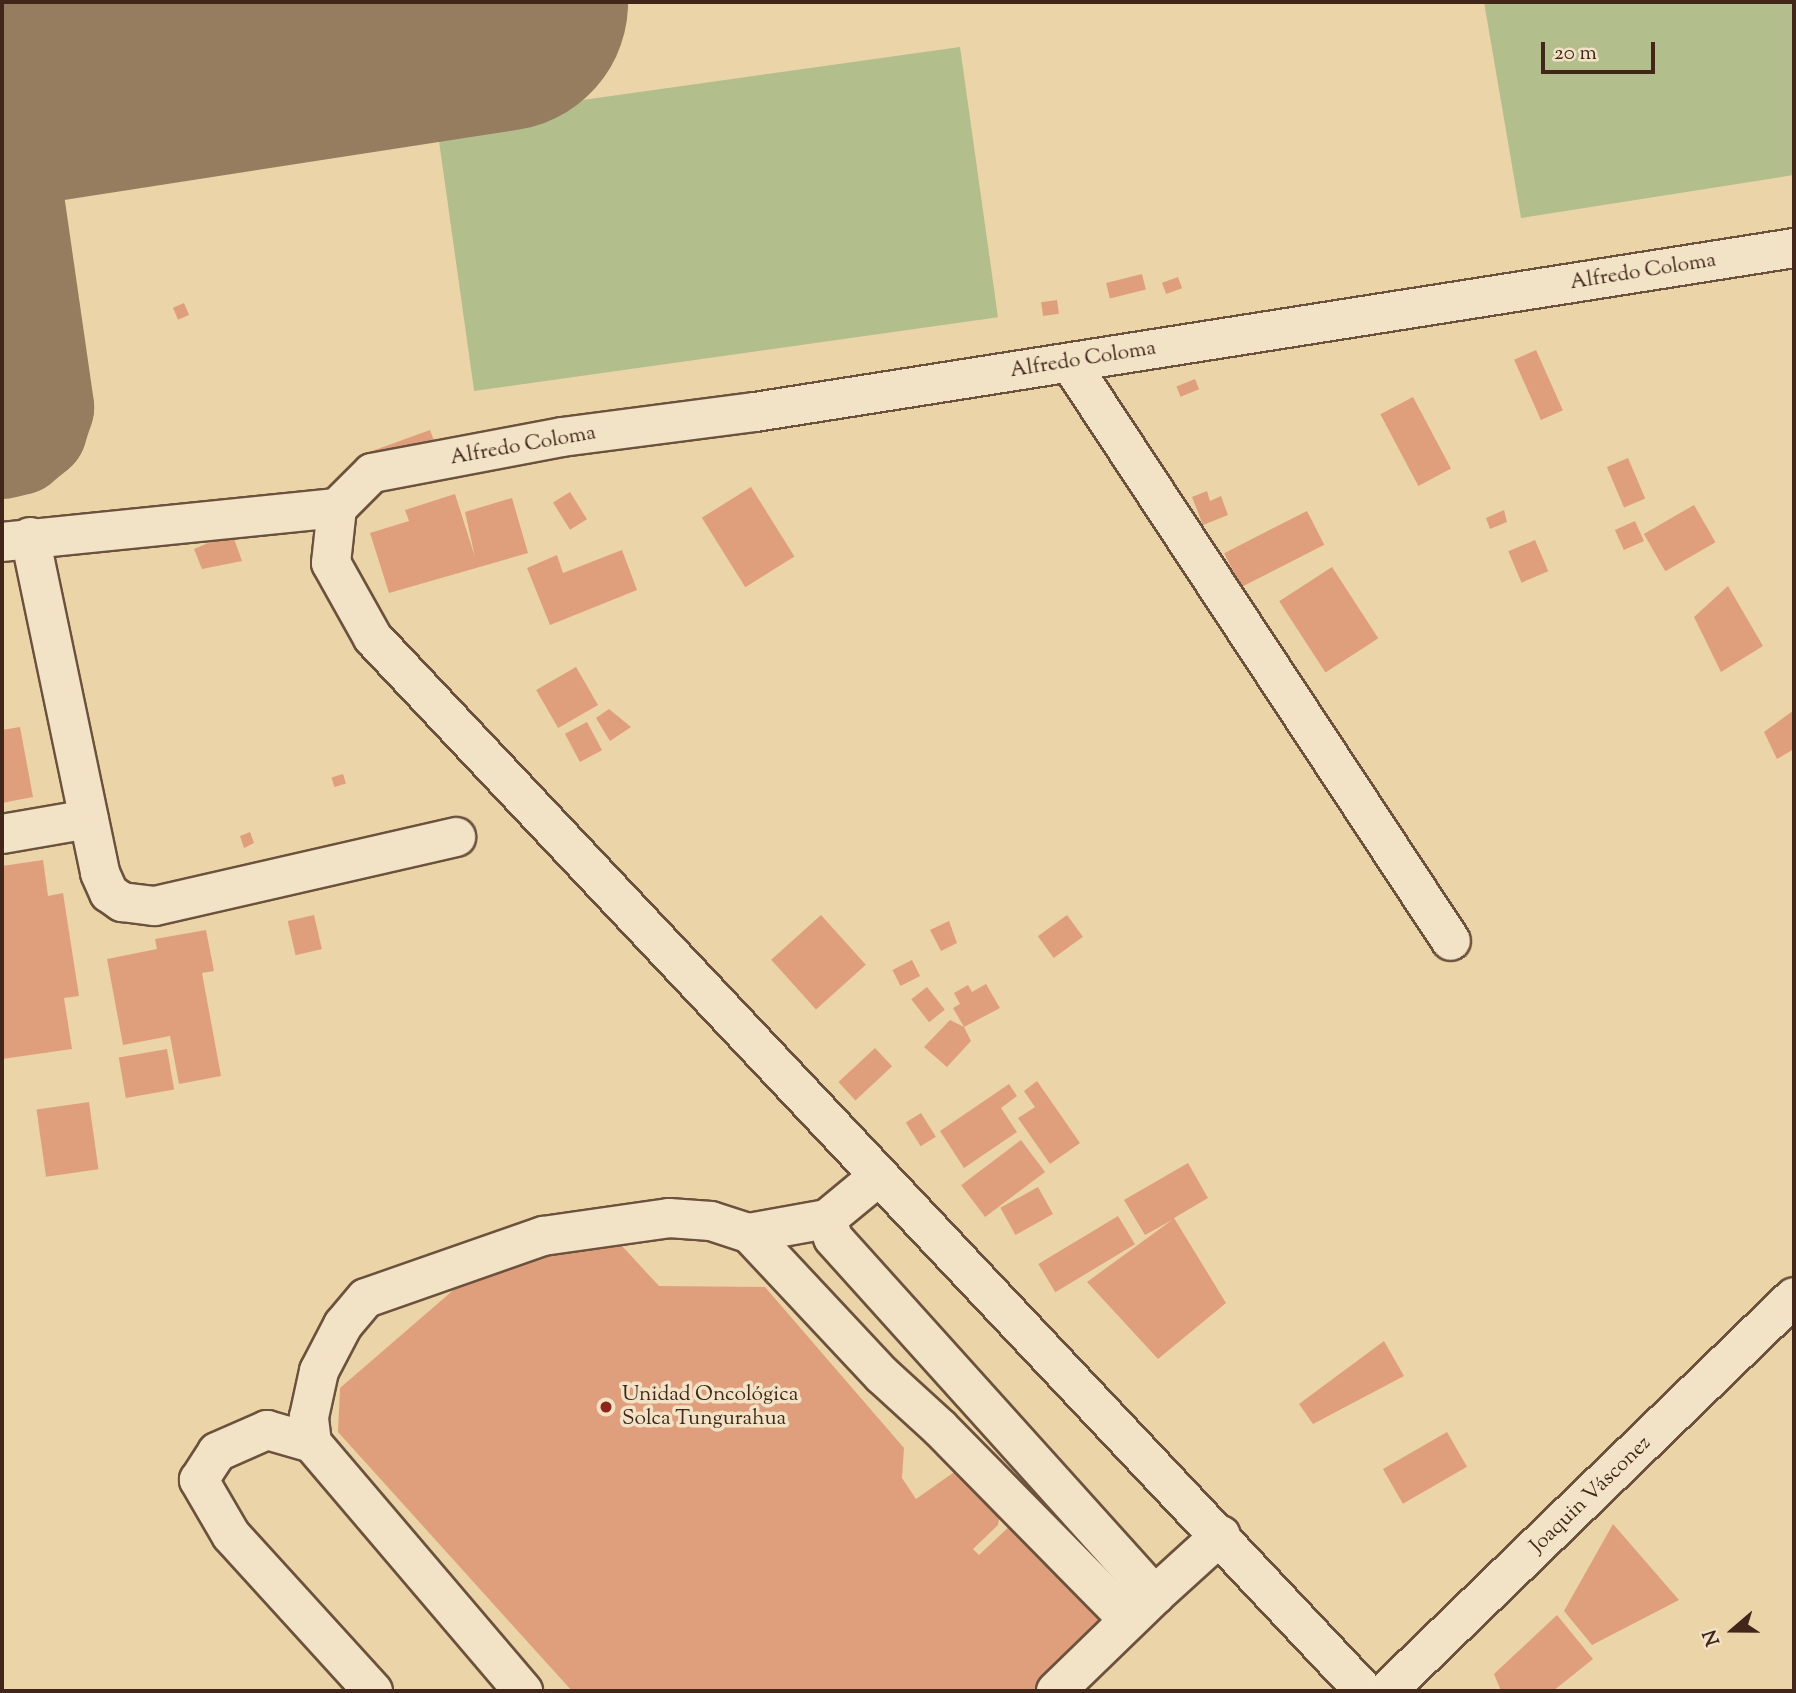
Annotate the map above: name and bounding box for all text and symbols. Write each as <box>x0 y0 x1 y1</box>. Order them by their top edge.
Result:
scale bar <box>1544 28 1658 72</box>
text: 20 m <box>1554 39 1597 69</box>
street label: Alfredo Coloma <box>1568 248 1718 296</box>
street label: Alfredo Coloma <box>1008 336 1158 384</box>
street label: Alfredo Coloma <box>448 421 598 471</box>
place label: Unidad Oncológica Solca Tungurahua <box>622 1382 798 1432</box>
marker: Unidad Oncológica Solca Tungurahua <box>596 1397 616 1417</box>
street label: Joaquin Vásconez <box>1525 1431 1657 1559</box>
north arrow <box>1698 1595 1768 1665</box>
text: N <box>1698 1626 1728 1649</box>

